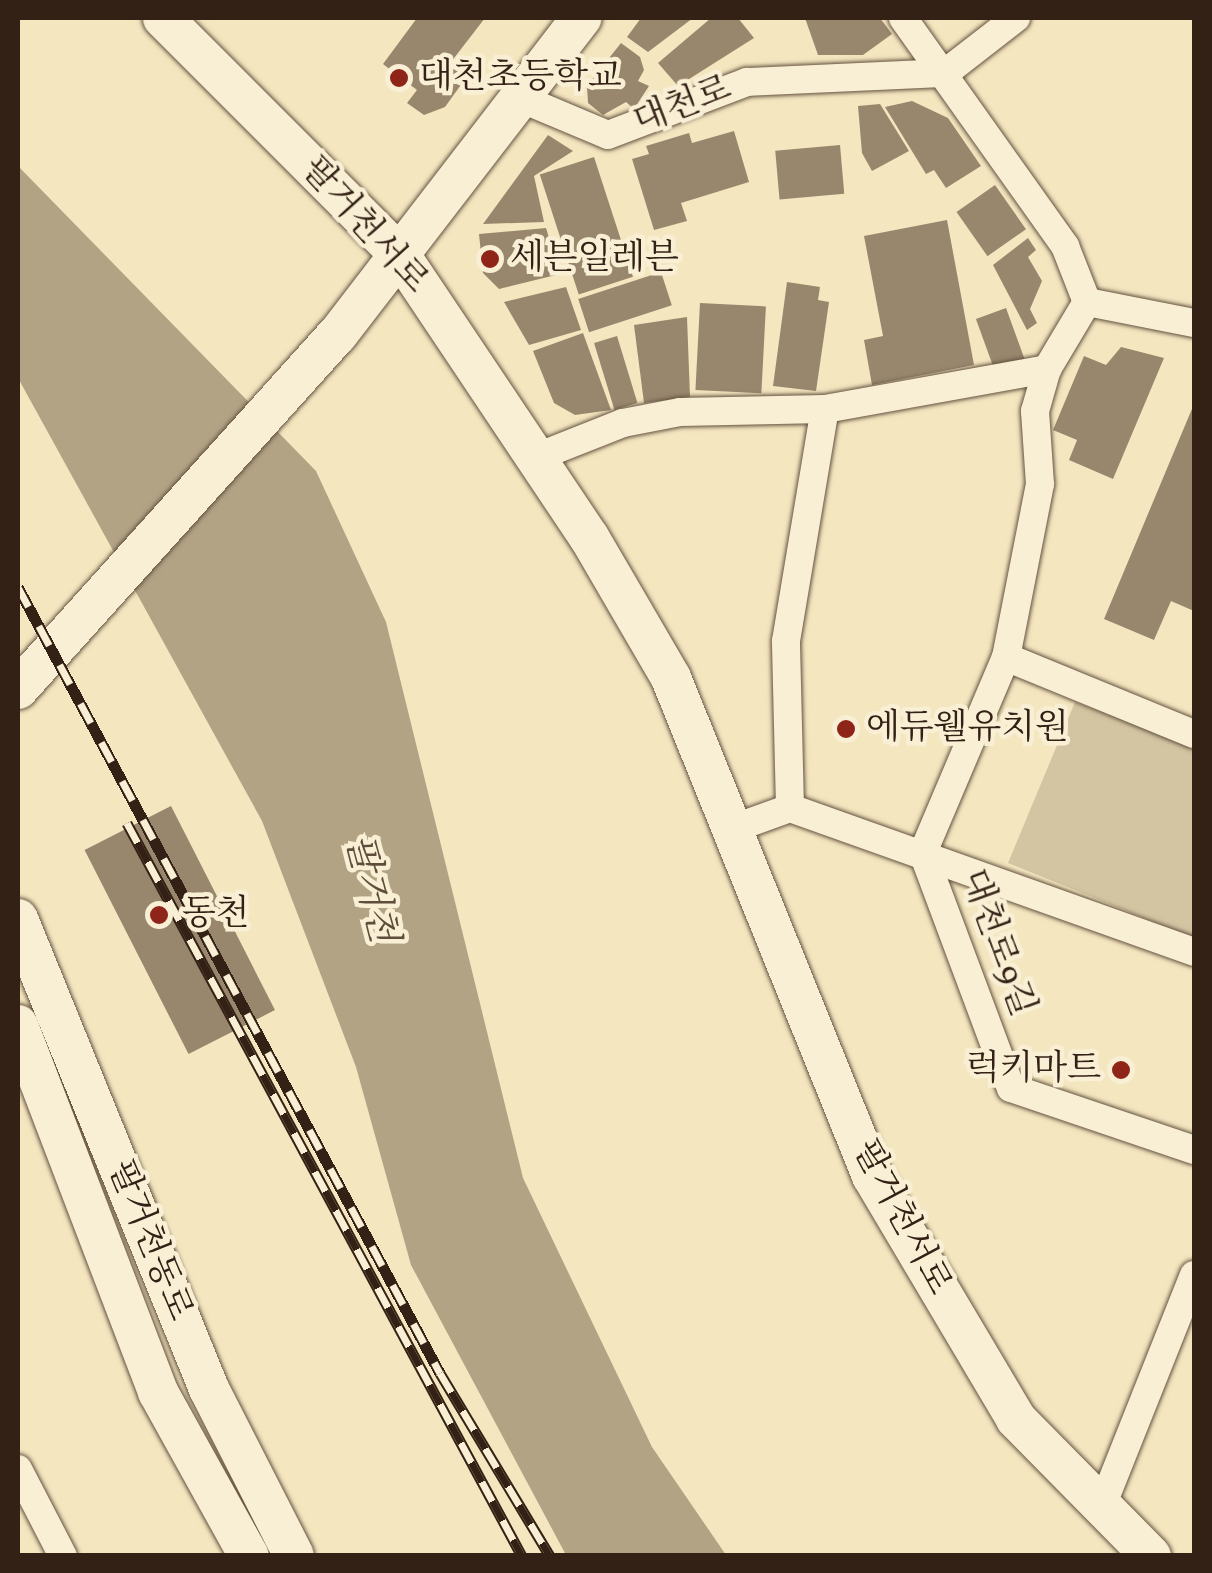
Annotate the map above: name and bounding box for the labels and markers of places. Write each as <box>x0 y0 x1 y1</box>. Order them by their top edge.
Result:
place label: 대천초등학교 <box>419 57 622 99</box>
marker: 대천초등학교 <box>388 67 410 89</box>
place label: 세븐일레븐 <box>510 238 679 280</box>
marker: 세븐일레븐 <box>479 248 501 270</box>
place label: 에듀웰유치원 <box>866 708 1069 750</box>
marker: 에듀웰유치원 <box>835 718 857 740</box>
place label: 동천 <box>182 894 250 936</box>
marker: 동천 <box>146 902 172 928</box>
place label: 럭키마트 <box>966 1049 1101 1091</box>
marker: 럭키마트 <box>1110 1059 1132 1081</box>

